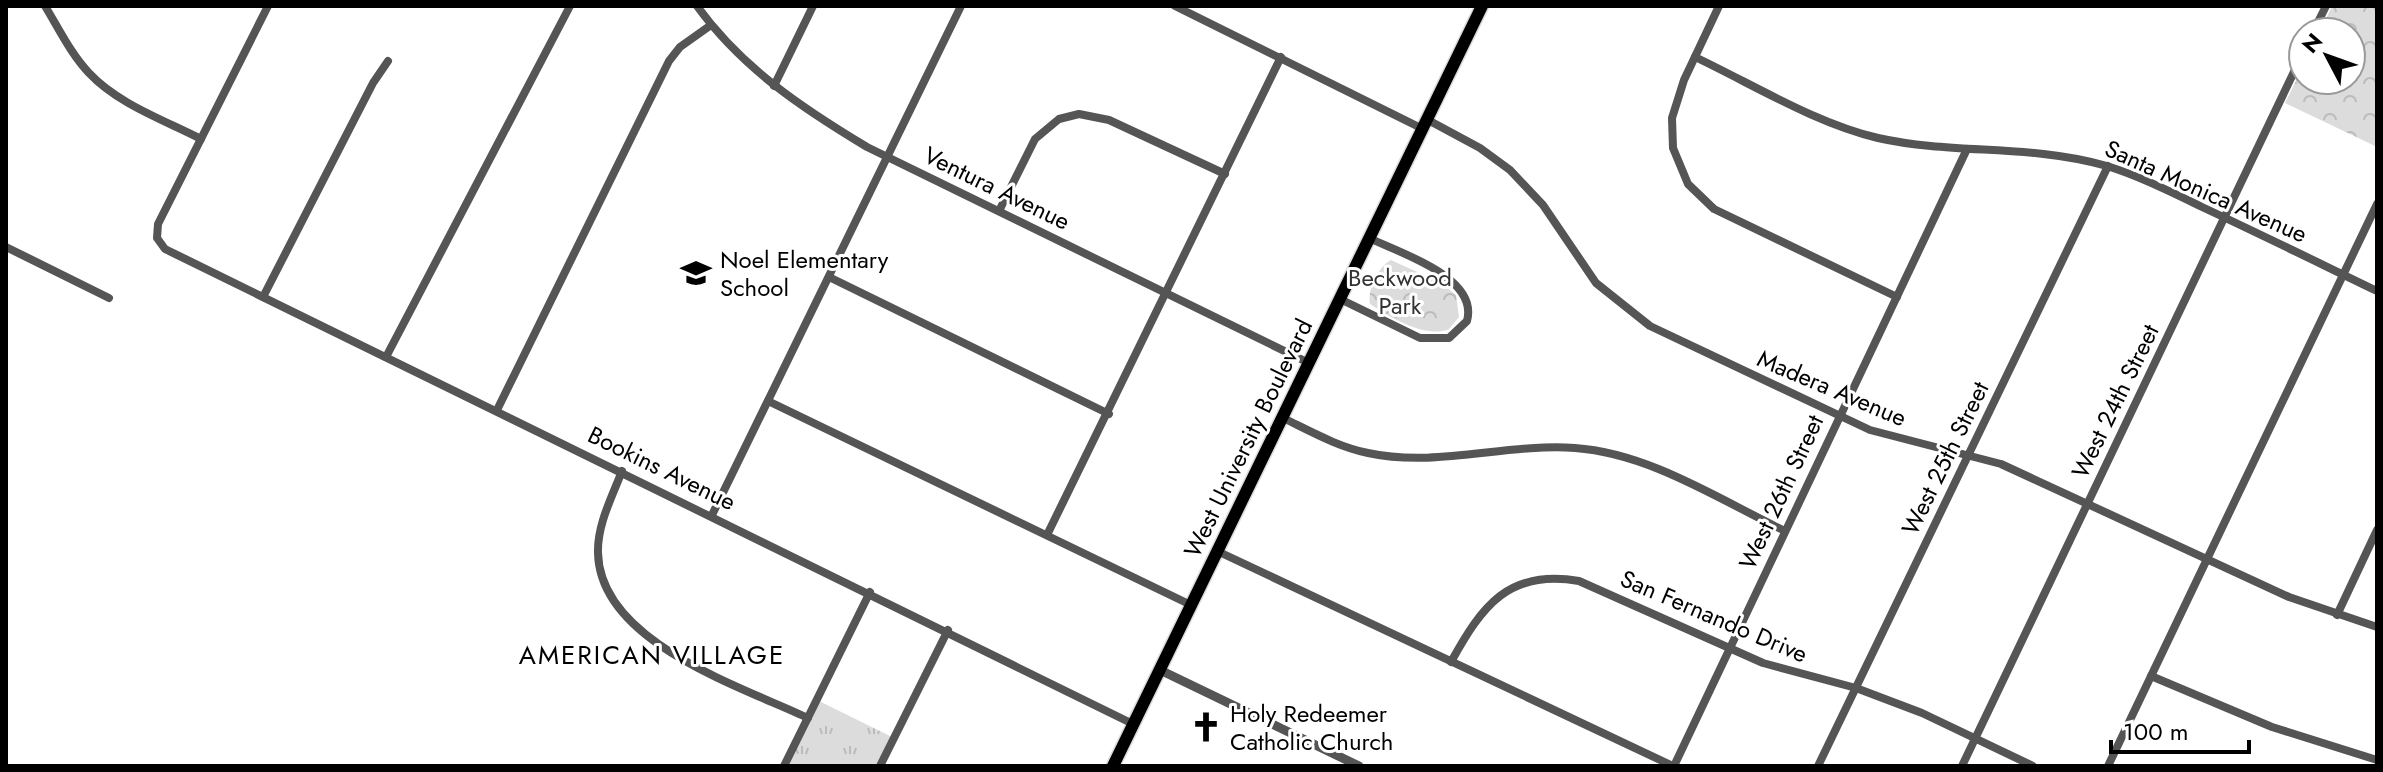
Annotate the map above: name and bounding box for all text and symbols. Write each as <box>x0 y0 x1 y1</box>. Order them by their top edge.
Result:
north arrow <box>2287 16 2367 96</box>
text: N <box>2294 26 2330 60</box>
street label: Santa Monica Avenue <box>2099 131 2313 251</box>
street label: Ventura Avenue <box>918 137 1076 239</box>
place label: Noel Elementary School <box>720 242 889 305</box>
school or university icon: Noel Elementary School <box>679 256 713 290</box>
park label: Beckwood Park <box>1348 260 1452 323</box>
street label: West University Boulevard <box>1175 313 1321 563</box>
street label: West 24th Street <box>2063 318 2168 484</box>
street label: Madera Avenue <box>1752 341 1912 435</box>
street label: West 25th Street <box>1893 375 1997 541</box>
street label: West 26th Street <box>1730 409 1832 575</box>
street label: Bookins Avenue <box>582 417 742 519</box>
street label: San Fernando Drive <box>1615 561 1813 671</box>
district label: AMERICAN VILLAGE <box>519 636 785 674</box>
place label: Holy Redeemer Catholic Church <box>1230 696 1393 759</box>
scale bar <box>2111 704 2249 754</box>
church icon: Holy Redeemer Catholic Church <box>1189 710 1223 744</box>
text: 100 m <box>2123 714 2189 749</box>

